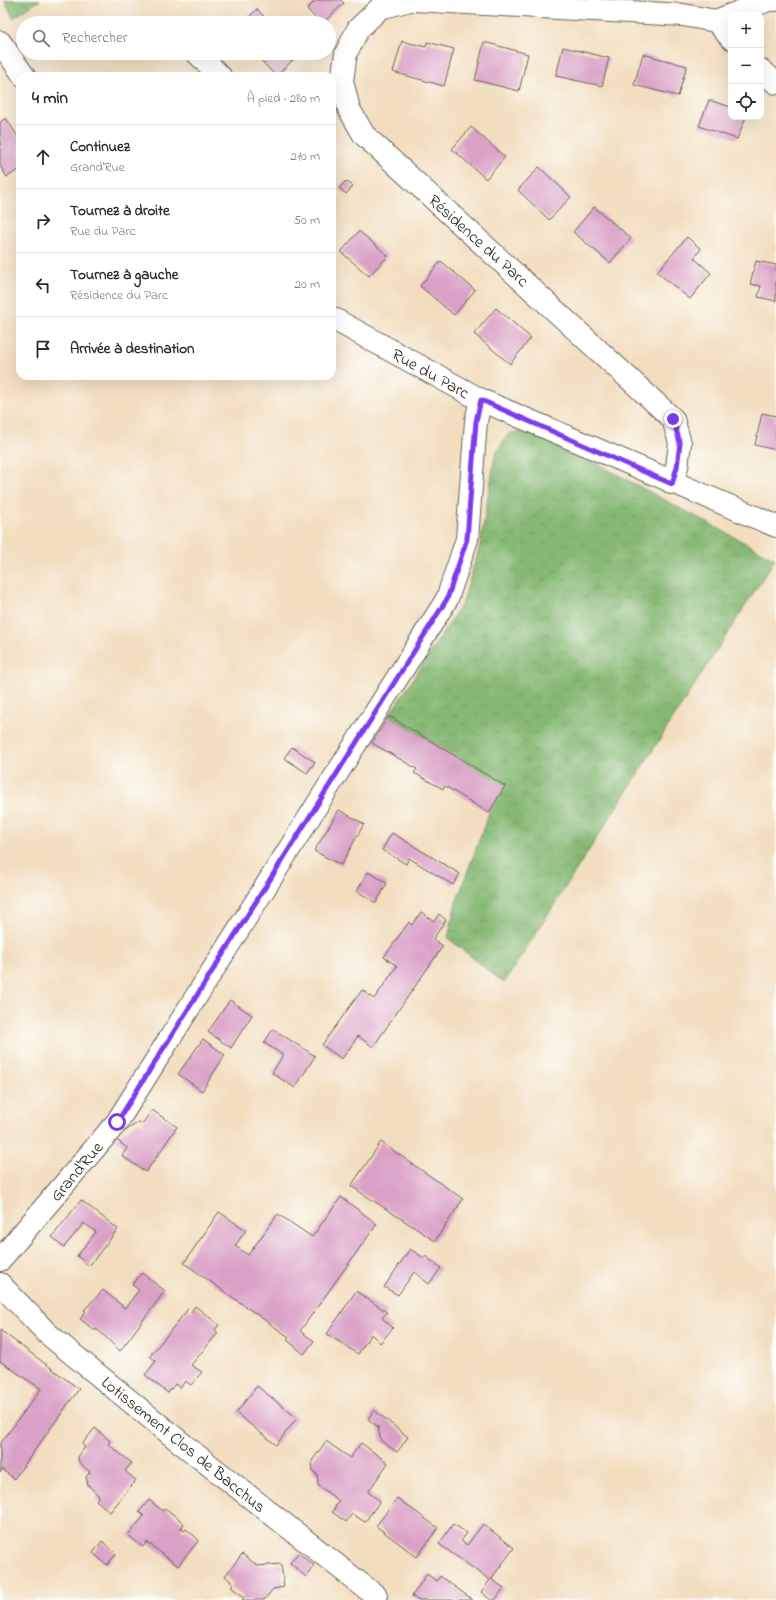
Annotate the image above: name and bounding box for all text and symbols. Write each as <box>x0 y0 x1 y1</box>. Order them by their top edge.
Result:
map controls <box>728 12 764 120</box>
button: + <box>728 12 764 48</box>
search box <box>16 16 336 60</box>
icon: search <box>30 27 52 49</box>
text: Rechercher <box>62 27 127 49</box>
button: − <box>728 48 764 84</box>
button: locate <box>728 84 764 120</box>
text: 4 min <box>32 86 68 111</box>
text: À pied · 280 m <box>247 89 320 108</box>
text: Continuez <box>70 136 130 158</box>
icon: ahead <box>32 146 54 168</box>
text: 210 m <box>290 147 320 166</box>
text: Grand'Rue <box>70 158 125 177</box>
street label: Résidence du Parc <box>422 189 534 294</box>
text: Tournez à droite <box>70 200 170 222</box>
icon: right <box>32 210 54 232</box>
text: 50 m <box>294 211 320 230</box>
text: Rue du Parc <box>70 222 135 241</box>
text: Tournez à gauche <box>70 264 178 286</box>
icon: left <box>32 274 54 296</box>
text: 20 m <box>295 275 320 294</box>
text: Résidence du Parc <box>70 286 168 305</box>
icon: arrive <box>32 338 54 360</box>
text: Arrivée à destination <box>70 338 195 360</box>
street label: Rue du Parc <box>387 343 474 406</box>
route end <box>664 410 682 428</box>
route start <box>108 1113 126 1131</box>
street label: Grand'Rue <box>45 1136 110 1207</box>
street label: Lotissement Clos de Bacchus <box>95 1371 271 1520</box>

